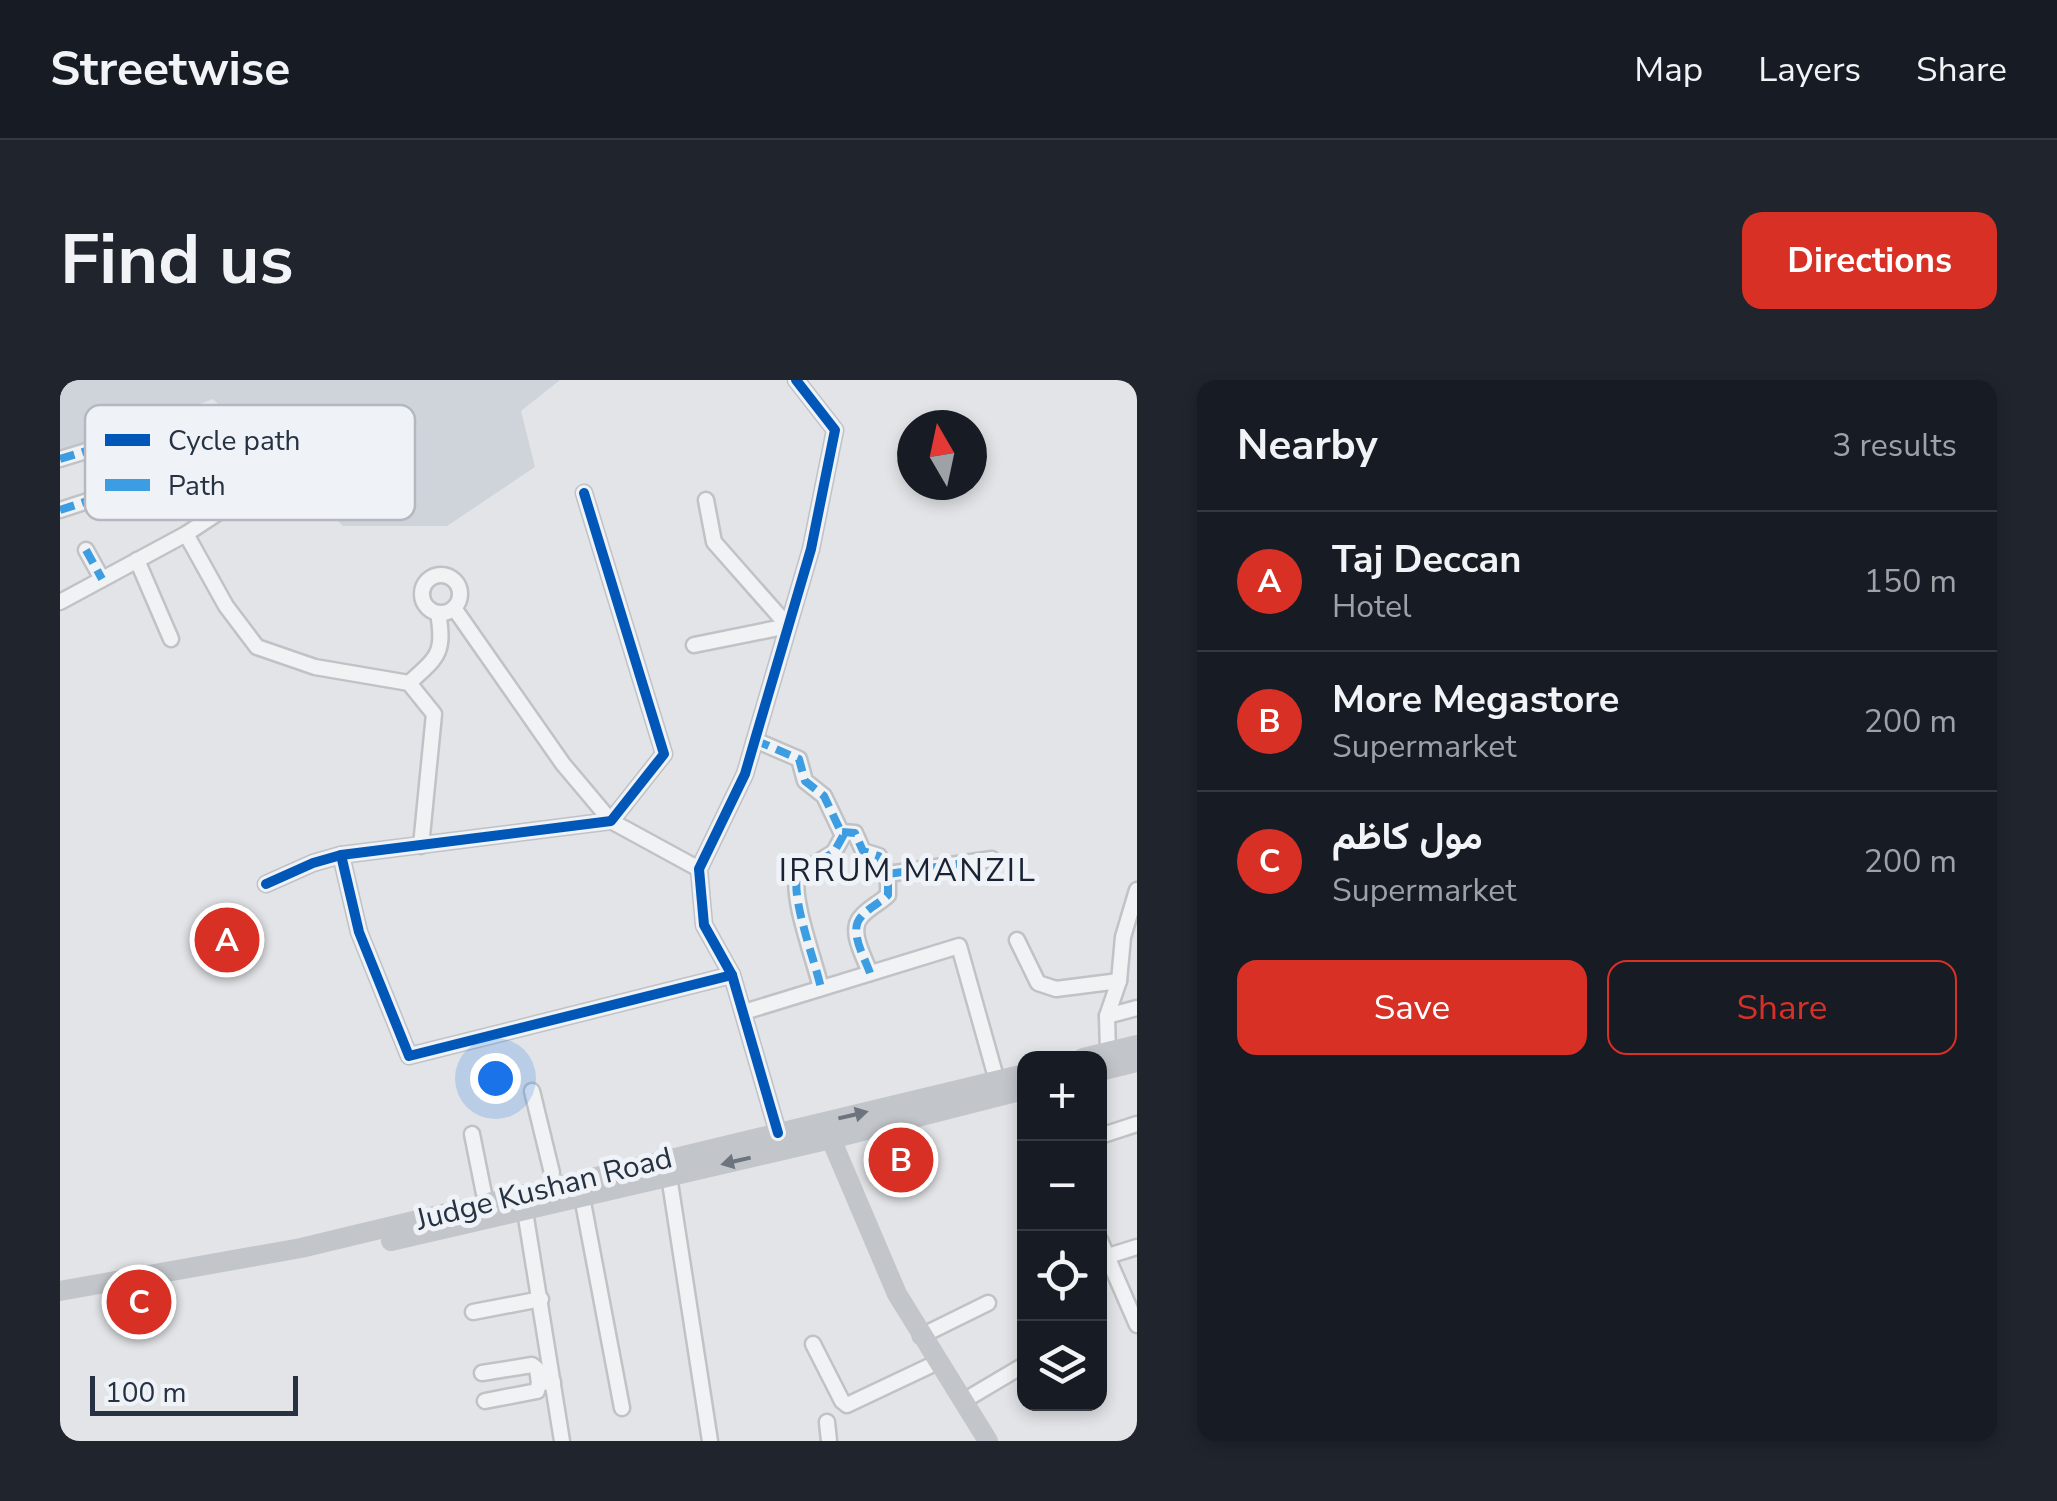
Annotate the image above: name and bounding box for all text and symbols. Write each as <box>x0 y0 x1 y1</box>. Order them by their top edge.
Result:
text: Streetwise <box>50 36 290 102</box>
text: Map <box>1634 46 1703 93</box>
text: Layers <box>1758 46 1861 93</box>
text: Share <box>1916 46 2007 93</box>
text: Find us <box>60 212 294 308</box>
button: Directions <box>1742 212 1997 309</box>
legend <box>85 405 415 520</box>
north arrow <box>897 410 987 500</box>
text: Nearby <box>1237 417 1378 474</box>
text: Cycle path <box>168 422 300 460</box>
text: 3 results <box>1832 424 1957 467</box>
text: Path <box>168 467 226 505</box>
text: Taj Deccan <box>1332 534 1521 585</box>
text: A <box>1258 560 1281 603</box>
text: 150 m <box>1864 560 1957 603</box>
text: Hotel <box>1332 585 1412 628</box>
text: More Megastore <box>1332 674 1619 725</box>
text: B <box>1258 700 1281 743</box>
text: 200 m <box>1864 700 1957 743</box>
text: Supermarket <box>1332 725 1516 768</box>
text: مول كاظم <box>1332 811 1483 862</box>
text: C <box>1259 840 1280 883</box>
text: 200 m <box>1864 840 1957 883</box>
district label: IRRUM MANZIL <box>779 849 1037 892</box>
text: Supermarket <box>1332 869 1516 912</box>
pin: A <box>194 902 260 978</box>
button: Save <box>1237 960 1587 1055</box>
button: Share <box>1607 960 1957 1055</box>
map controls <box>1017 1051 1107 1411</box>
button: + <box>1017 1051 1107 1141</box>
your location <box>470 1053 521 1104</box>
one-way arrow <box>838 1107 869 1122</box>
pin: B <box>868 1122 934 1198</box>
street label: Judge Kushan Road <box>411 1137 676 1241</box>
button: − <box>1017 1141 1107 1231</box>
one-way arrow <box>720 1154 751 1169</box>
button: locate <box>1017 1231 1107 1321</box>
pin: C <box>106 1264 172 1340</box>
button: layers <box>1017 1321 1107 1411</box>
scale bar <box>90 1371 298 1416</box>
text: 100 m <box>105 1374 187 1412</box>

